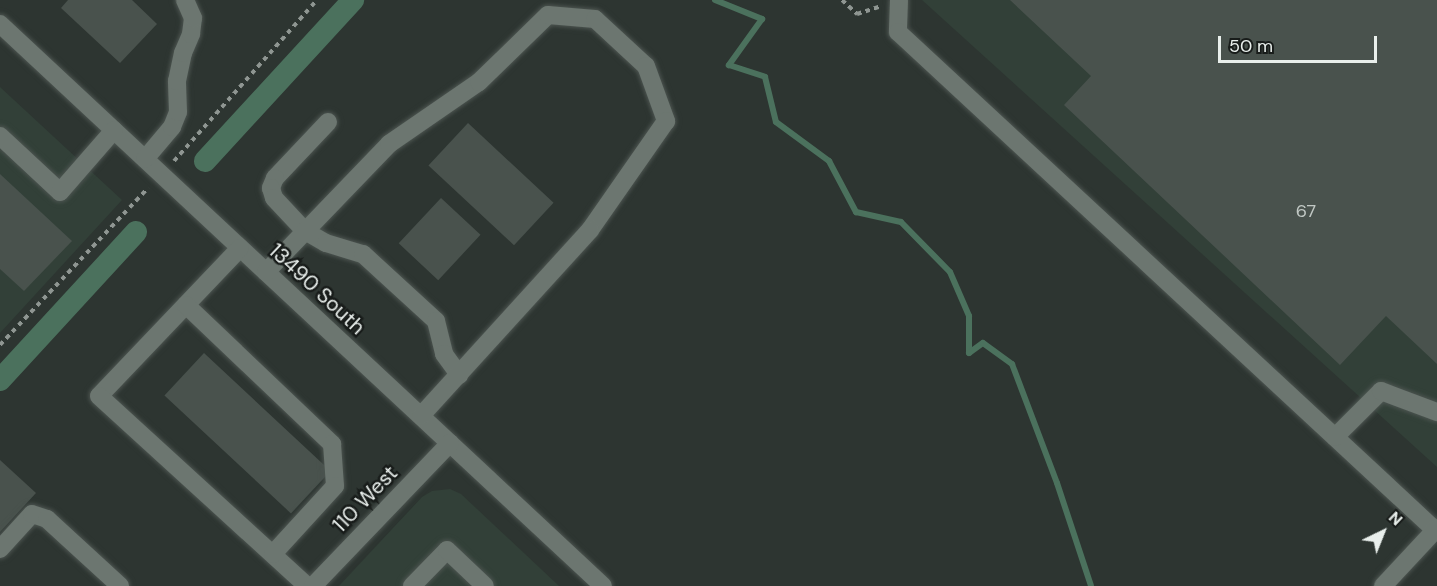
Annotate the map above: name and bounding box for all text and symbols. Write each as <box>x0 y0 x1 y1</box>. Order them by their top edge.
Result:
scale bar <box>1221 24 1380 62</box>
text: 50 m <box>1229 34 1273 58</box>
house number: 67 <box>1296 200 1316 222</box>
street label: 13490 South <box>264 238 370 340</box>
street label: 110 West <box>327 461 403 537</box>
north arrow <box>1353 502 1413 562</box>
text: N <box>1384 507 1407 530</box>

